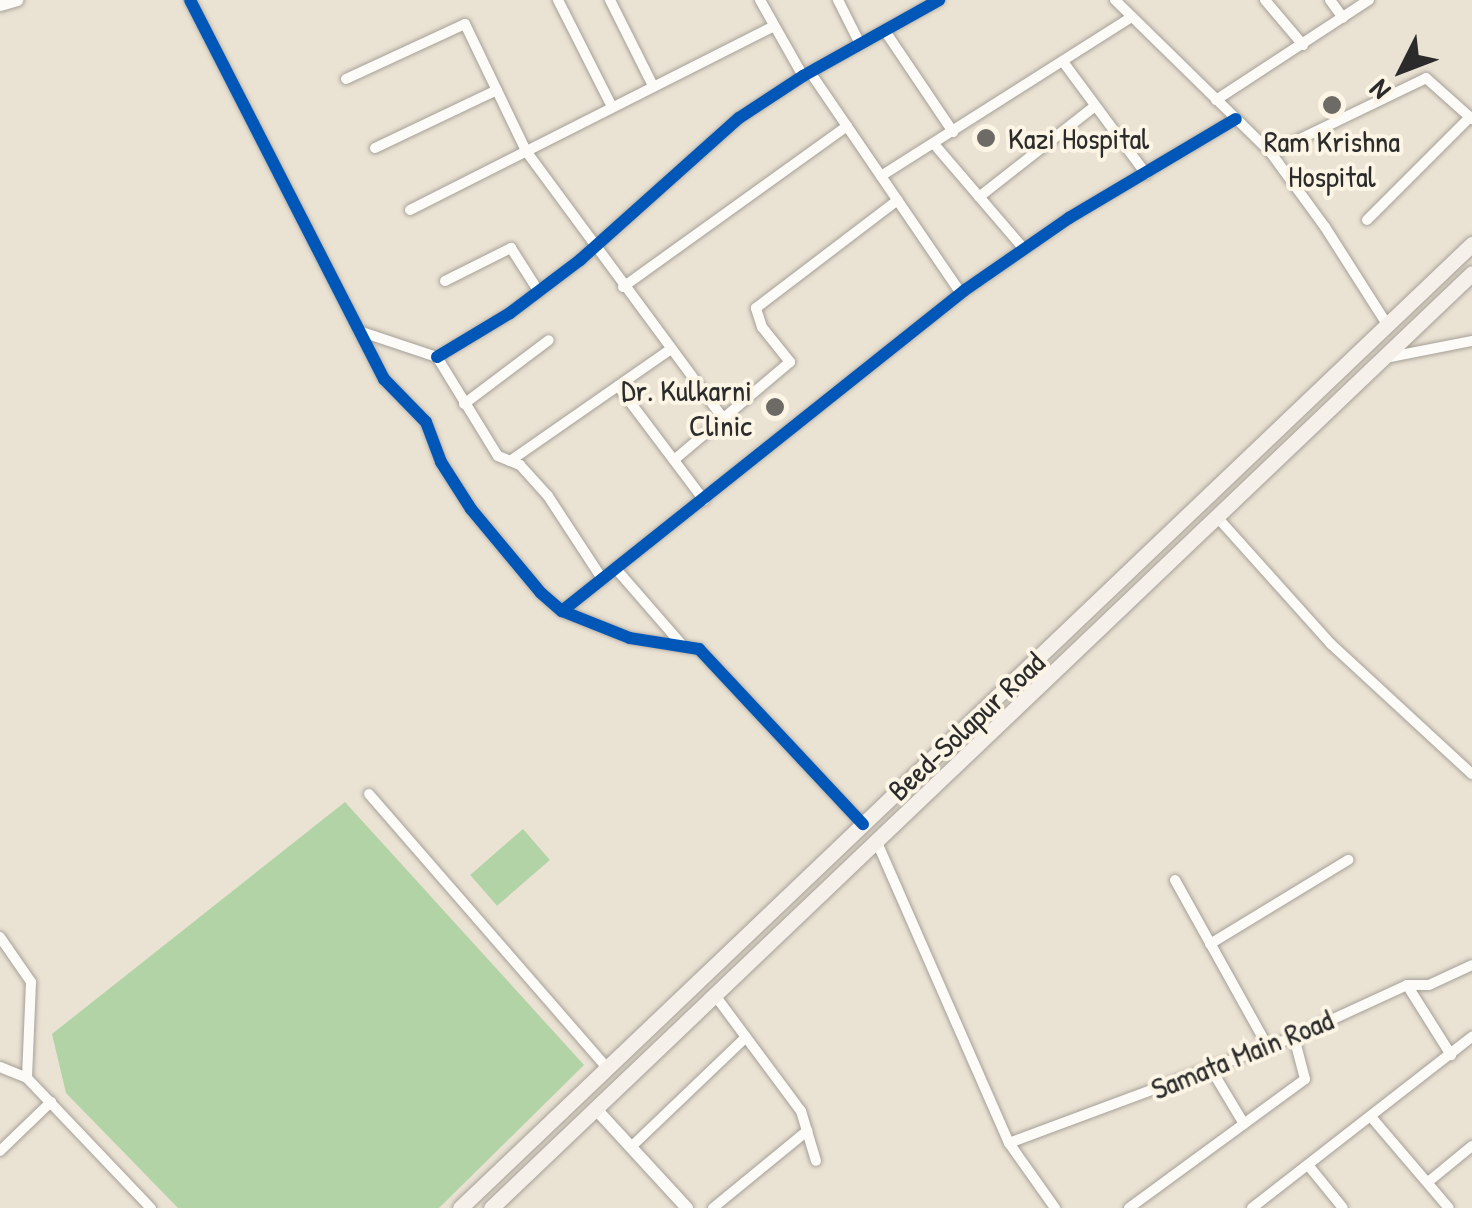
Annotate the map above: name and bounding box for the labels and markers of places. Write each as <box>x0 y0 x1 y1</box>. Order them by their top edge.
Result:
marker: Ram Krishna Hospital <box>1319 92 1345 118</box>
place label: Kazi Hospital <box>1008 120 1149 156</box>
place label: Ram Krishna Hospital <box>1264 123 1400 194</box>
marker: Kazi Hospital <box>973 125 999 151</box>
place label: Dr. Kulkarni Clinic <box>621 372 752 442</box>
marker: Dr. Kulkarni Clinic <box>762 394 788 420</box>

